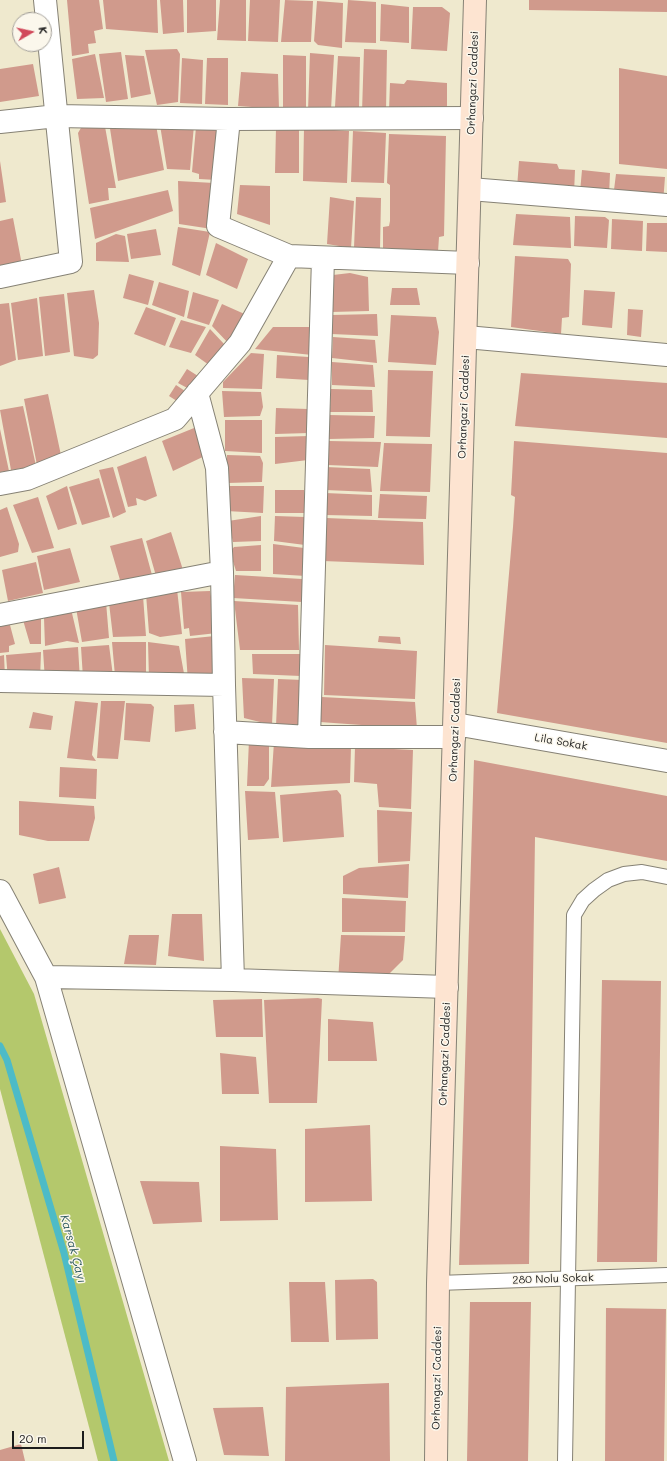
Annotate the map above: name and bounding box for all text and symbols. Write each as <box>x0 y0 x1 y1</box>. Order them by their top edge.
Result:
north arrow <box>12 12 52 52</box>
text: K <box>35 25 51 35</box>
street label: Orhangazi Caddesi <box>465 31 481 135</box>
street label: Orhangazi Caddesi <box>456 355 472 459</box>
street label: Orhangazi Caddesi <box>447 678 463 782</box>
street label: Lila Sokak <box>533 731 589 753</box>
street label: Orhangazi Caddesi <box>437 1002 453 1106</box>
water label: Karsak Çayı <box>57 1213 89 1285</box>
street label: 280 Nolu Sokak <box>512 1271 594 1287</box>
street label: Orhangazi Caddesi <box>429 1326 445 1430</box>
scale bar <box>14 1423 86 1449</box>
text: 20 m <box>19 1430 47 1446</box>

